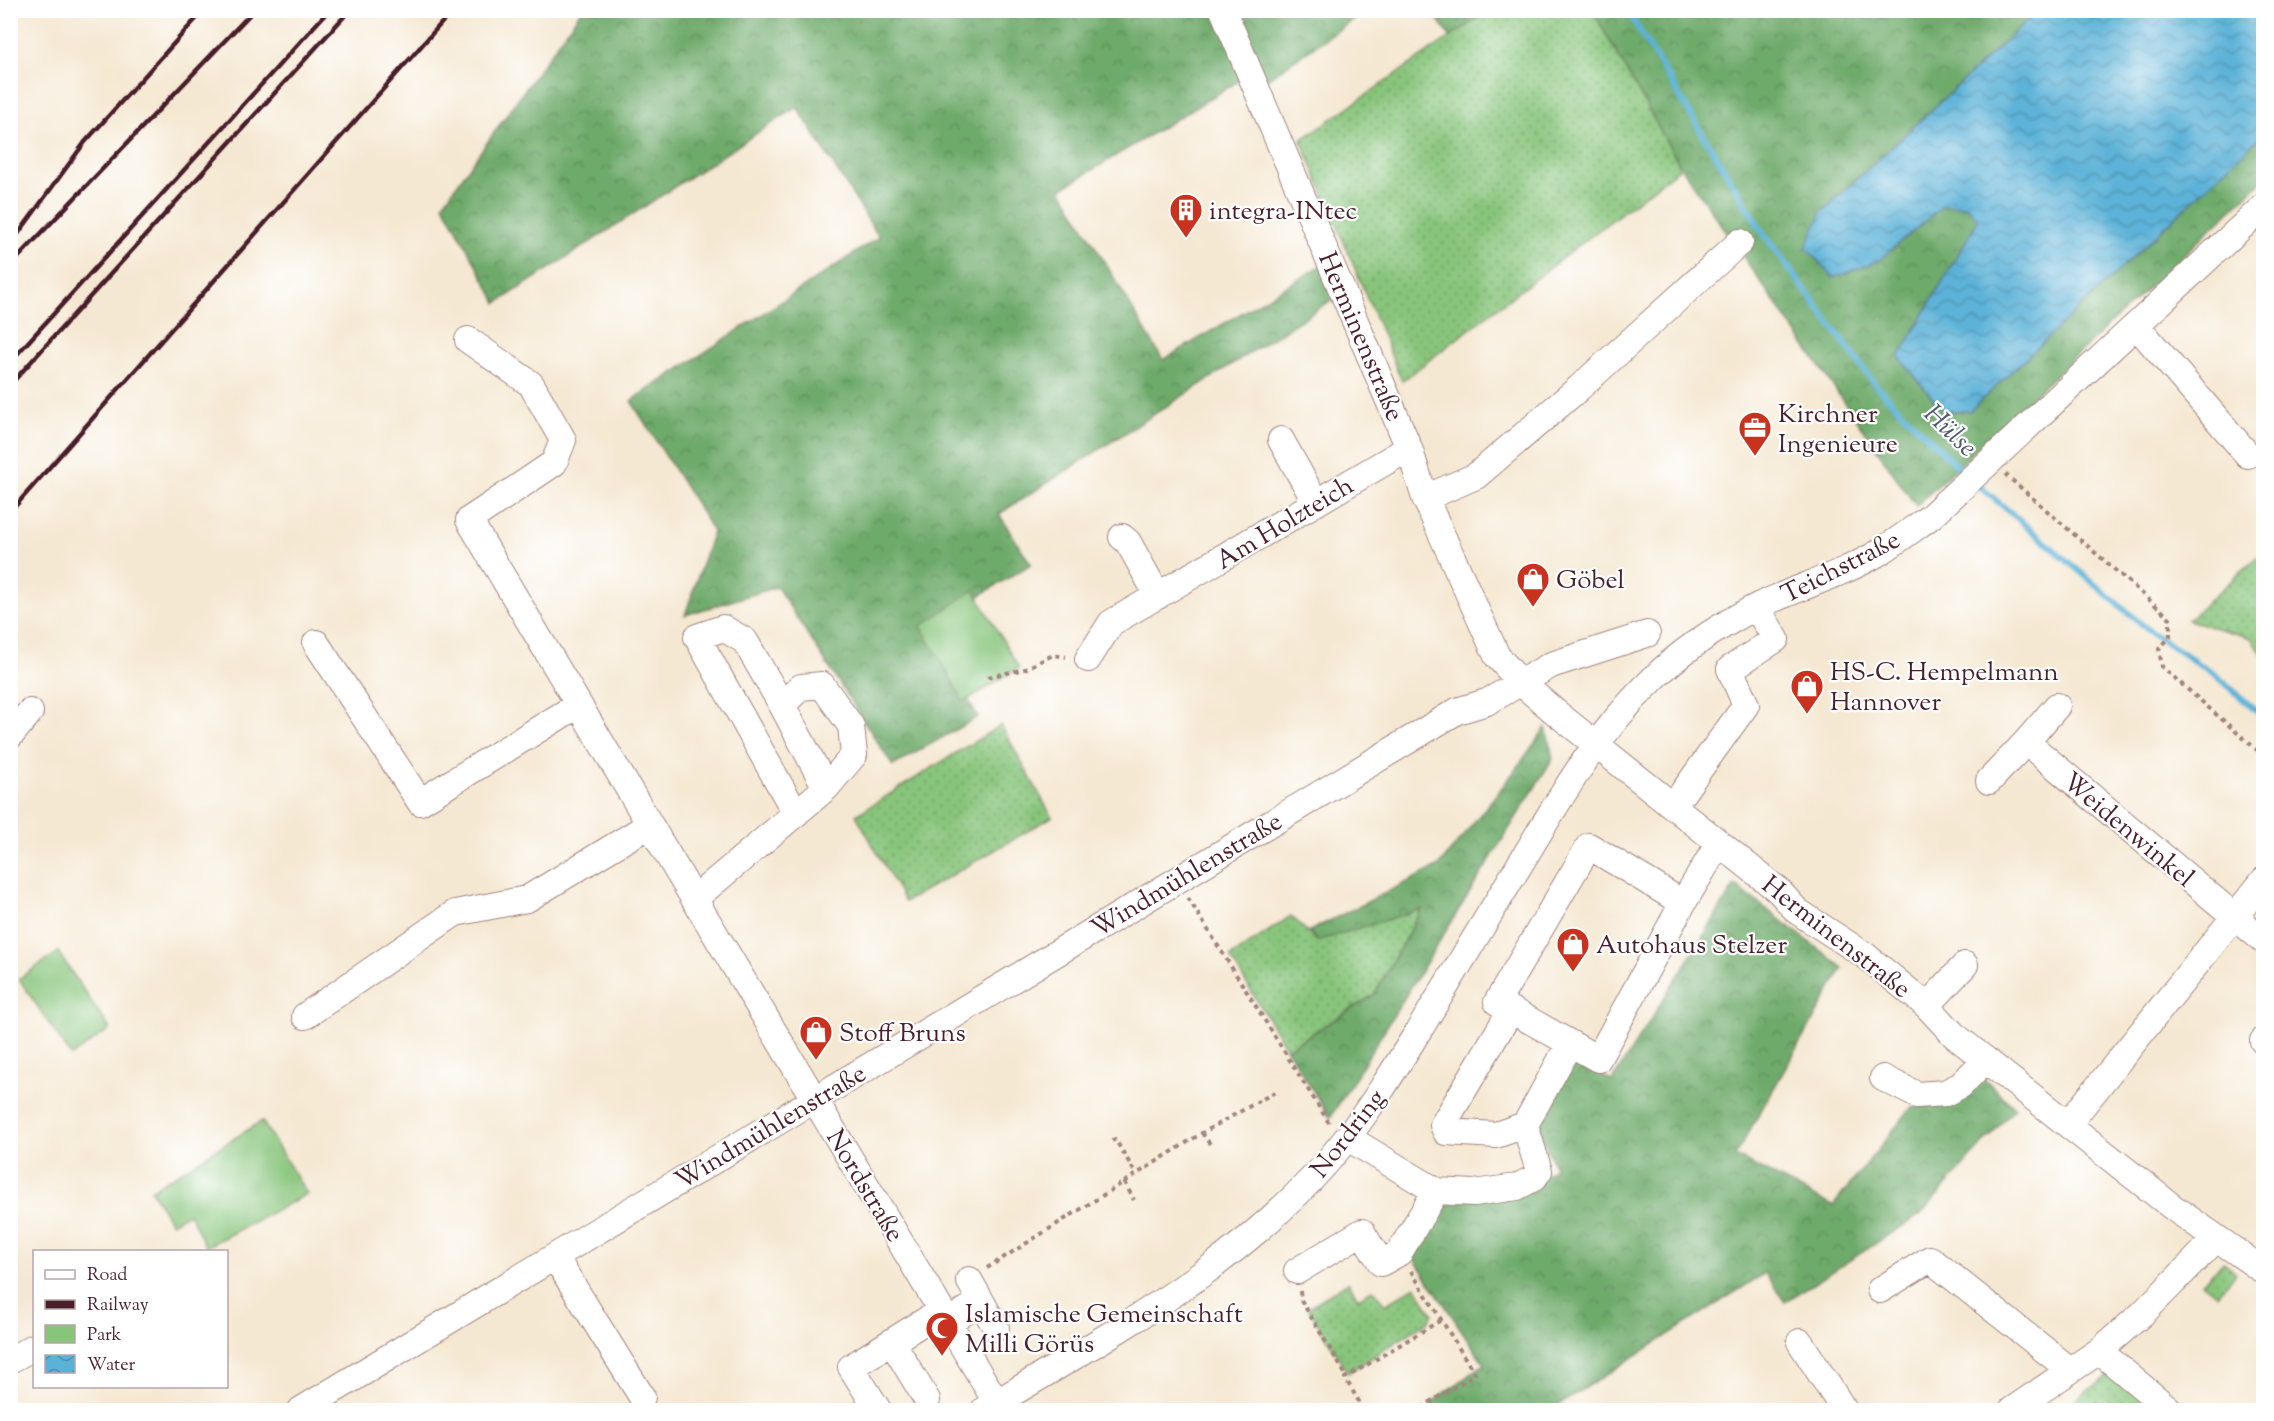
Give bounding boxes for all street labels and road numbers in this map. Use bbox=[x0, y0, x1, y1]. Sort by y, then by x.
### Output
street label: Herminenstraße bbox=[1307, 247, 1412, 427]
street label: Am Holzteich bbox=[1209, 468, 1361, 580]
street label: Teichstraße bbox=[1775, 522, 1907, 614]
street label: Weidenwinkel bbox=[2053, 765, 2201, 897]
street label: Windmühlenstraße bbox=[1085, 804, 1290, 948]
street label: Herminenstraße bbox=[1753, 868, 1918, 1008]
street label: Windmühlenstraße bbox=[669, 1056, 874, 1200]
street label: Nordring bbox=[1302, 1082, 1395, 1187]
street label: Nordstraße bbox=[816, 1123, 912, 1250]

